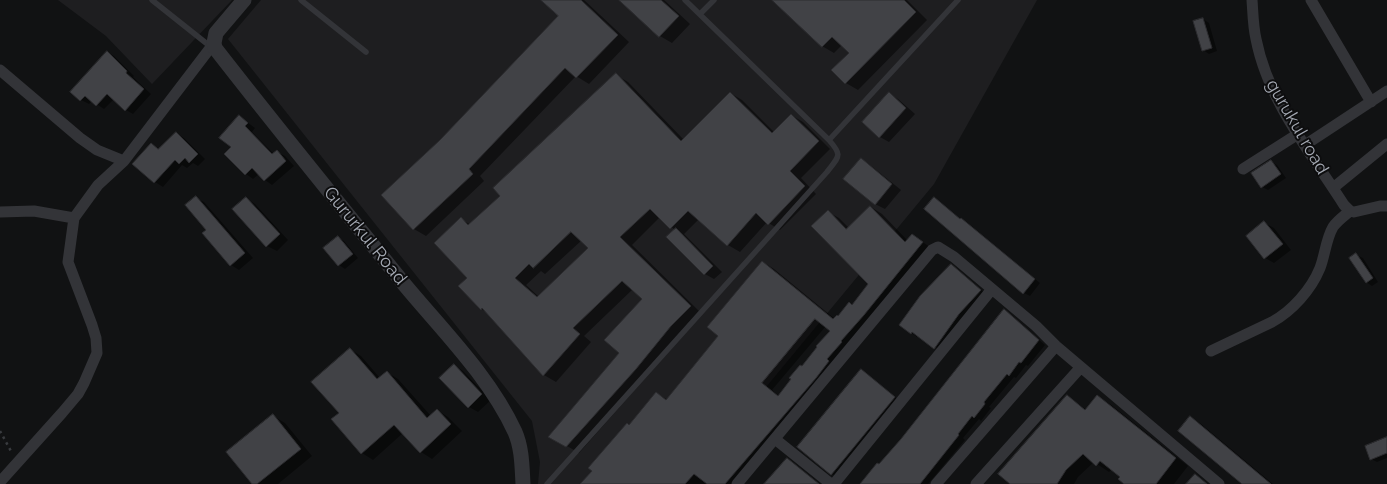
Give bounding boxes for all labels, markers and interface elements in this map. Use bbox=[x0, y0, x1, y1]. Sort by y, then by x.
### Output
street label: gurukul road bbox=[1261, 76, 1333, 178]
street label: Gururkul Road bbox=[319, 183, 411, 289]

